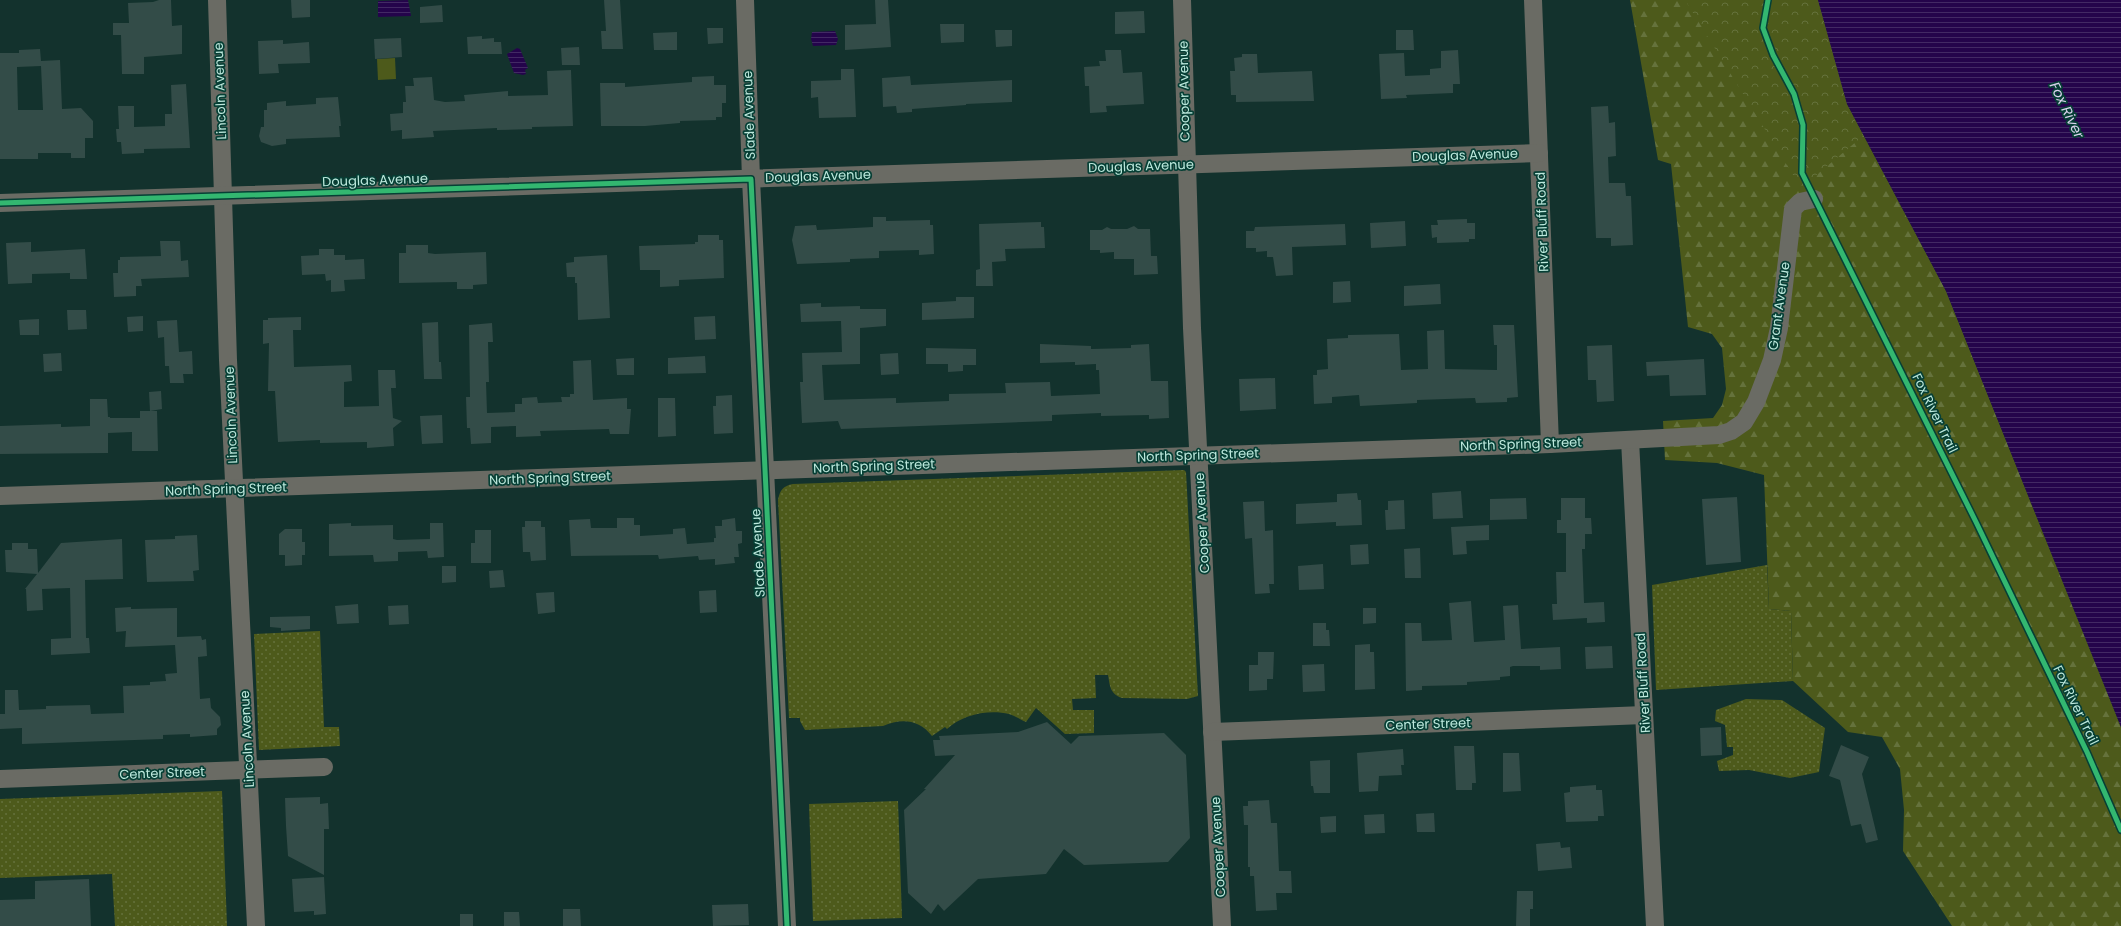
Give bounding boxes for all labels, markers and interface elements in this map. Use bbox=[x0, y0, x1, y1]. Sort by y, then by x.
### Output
street label: Cooper Avenue bbox=[1174, 41, 1194, 141]
street label: Lincoln Avenue bbox=[209, 42, 231, 140]
street label: Slade Avenue bbox=[738, 70, 760, 160]
water label: Fox River bbox=[2045, 78, 2090, 142]
street label: Douglas Avenue bbox=[1412, 144, 1518, 166]
street label: Douglas Avenue bbox=[1088, 155, 1194, 177]
street label: Douglas Avenue bbox=[765, 165, 871, 187]
street label: Douglas Avenue bbox=[322, 169, 428, 191]
street label: River Bluff Road bbox=[1531, 172, 1553, 272]
street label: Grant Avenue bbox=[1763, 261, 1795, 351]
street label: Lincoln Avenue bbox=[220, 366, 242, 464]
street label: Fox River Trail bbox=[1908, 370, 1962, 456]
street label: North Spring Street bbox=[1460, 432, 1583, 456]
street label: North Spring Street bbox=[1137, 443, 1260, 467]
street label: North Spring Street bbox=[813, 454, 936, 478]
street label: North Spring Street bbox=[489, 466, 612, 490]
street label: Cooper Avenue bbox=[1190, 472, 1214, 574]
street label: North Spring Street bbox=[165, 477, 288, 501]
street label: Slade Avenue bbox=[746, 508, 770, 598]
street label: River Bluff Road bbox=[1631, 633, 1655, 733]
street label: Fox River Trail bbox=[2049, 662, 2103, 748]
street label: Lincoln Avenue bbox=[235, 690, 259, 788]
street label: Center Street bbox=[1385, 713, 1471, 735]
street label: Center Street bbox=[119, 762, 205, 784]
street label: Cooper Avenue bbox=[1206, 796, 1230, 898]

